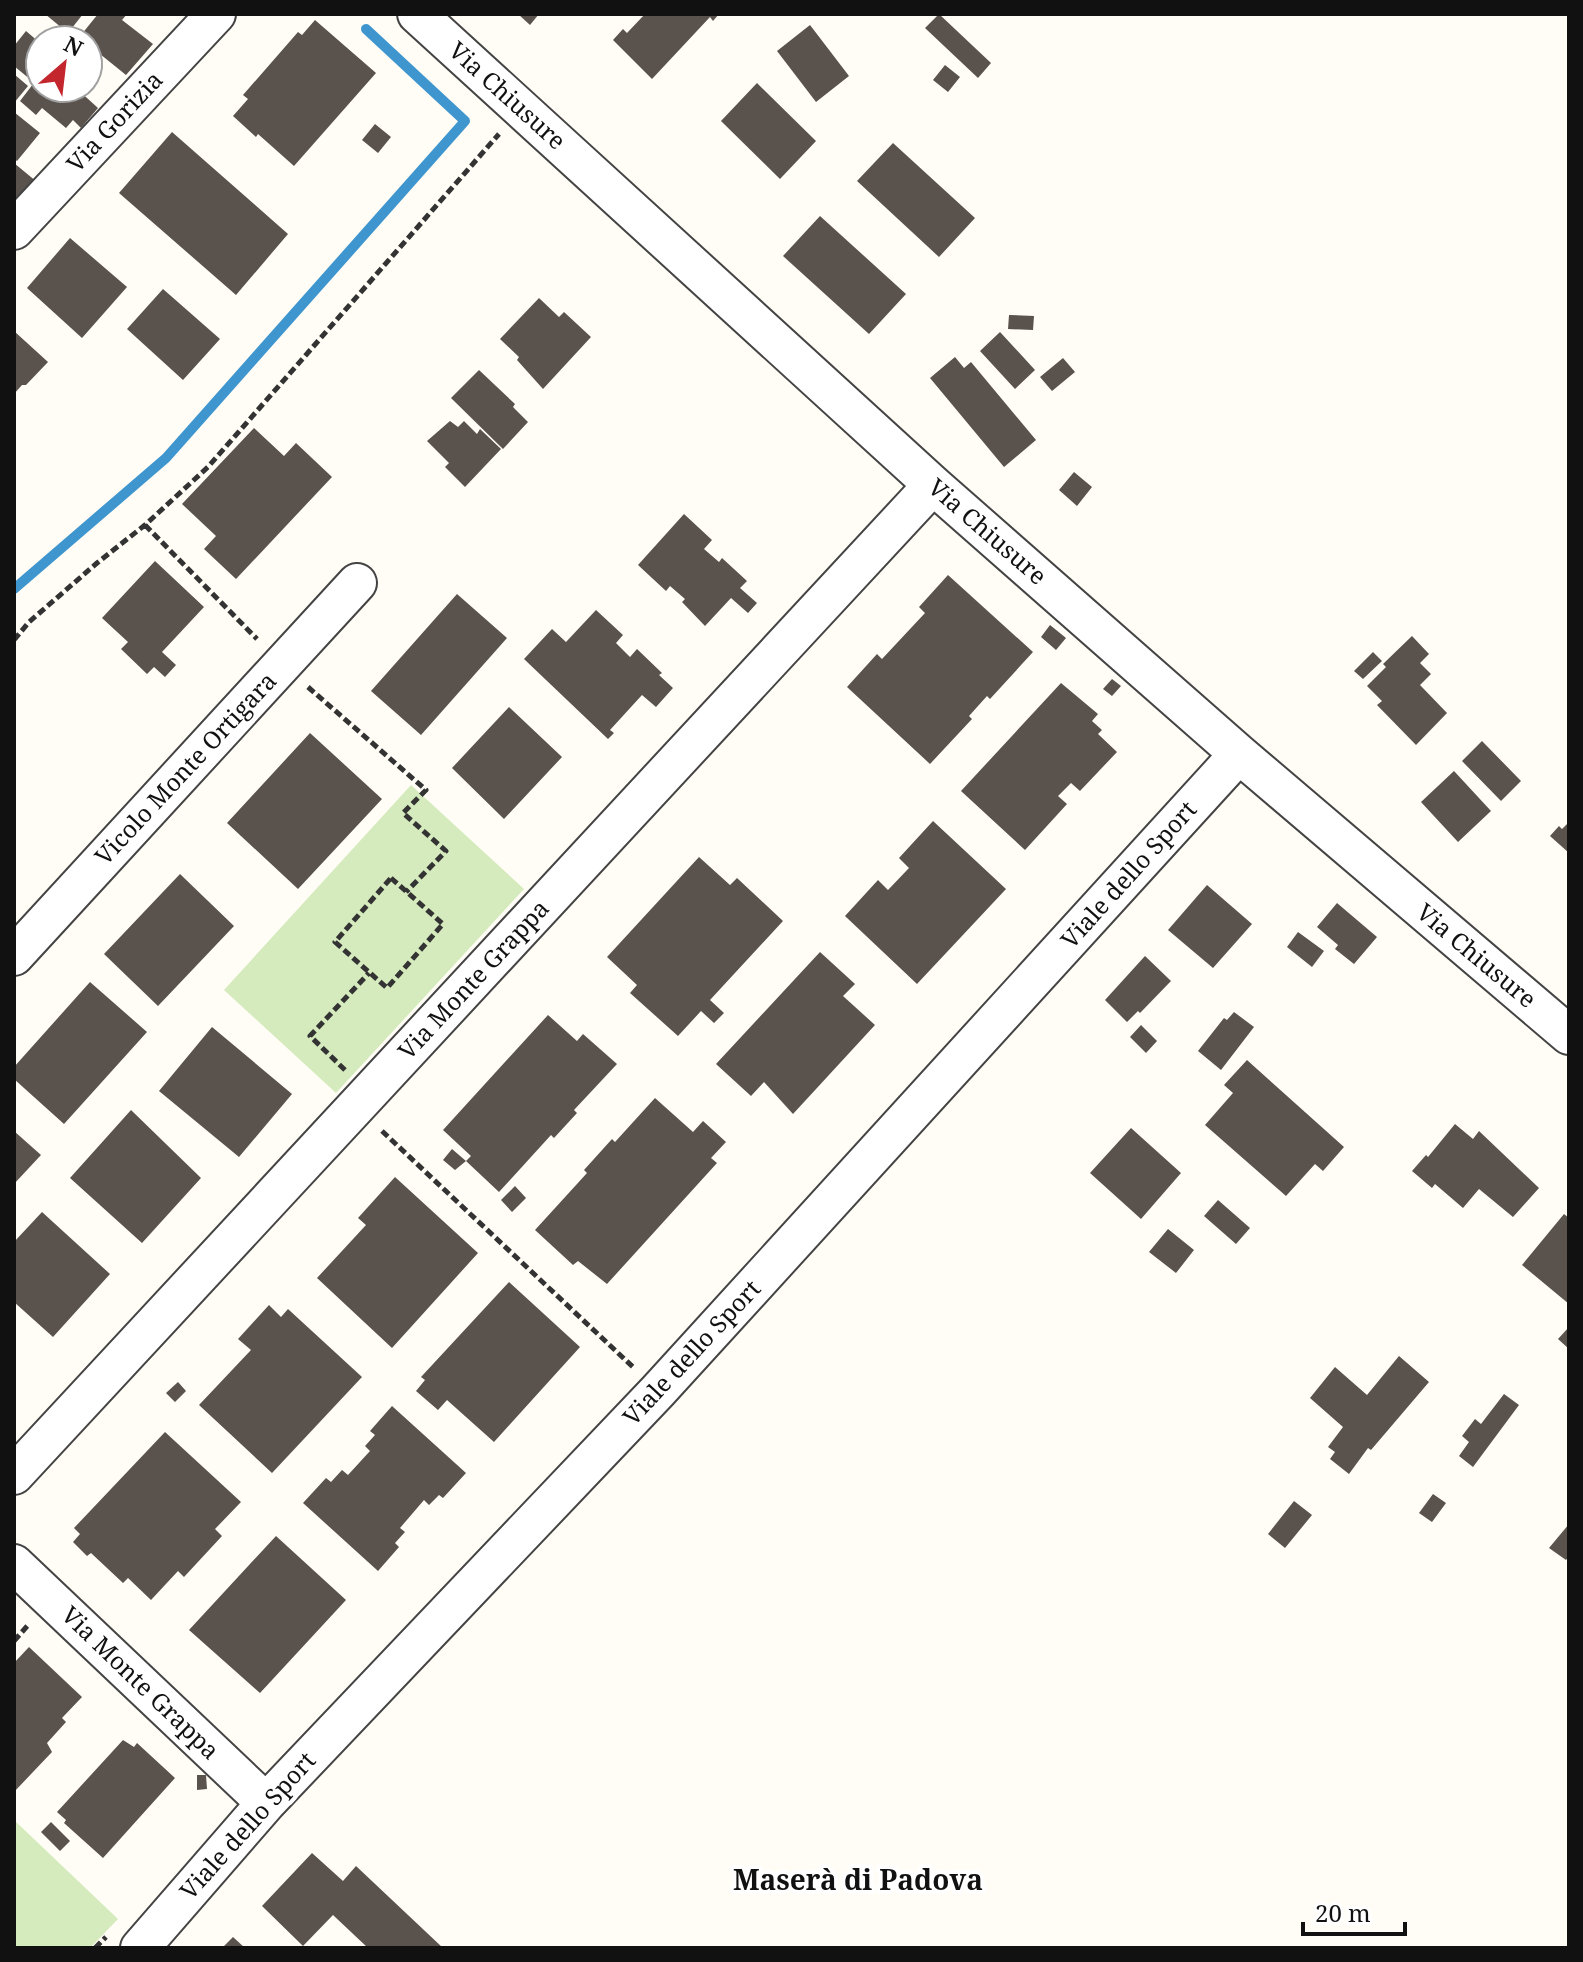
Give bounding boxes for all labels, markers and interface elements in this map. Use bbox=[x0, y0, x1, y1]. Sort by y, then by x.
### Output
north arrow bbox=[24, 24, 104, 104]
text: N bbox=[59, 28, 89, 63]
street label: Via Chiusure bbox=[442, 34, 574, 156]
street label: Via Gorizia bbox=[59, 63, 169, 179]
street label: Via Chiusure bbox=[922, 470, 1054, 591]
street label: Vicolo Monte Ortigara bbox=[87, 664, 283, 872]
street label: Viale dello Sport bbox=[1053, 793, 1203, 955]
street label: Via Monte Grappa bbox=[390, 892, 556, 1066]
street label: Via Chiusure bbox=[1410, 895, 1544, 1015]
street label: Viale dello Sport bbox=[615, 1272, 767, 1432]
street label: Via Monte Grappa bbox=[55, 1598, 227, 1766]
street label: Viale dello Sport bbox=[172, 1744, 322, 1906]
district label: Maserà di Padova bbox=[733, 1860, 983, 1898]
scale bar bbox=[1303, 1886, 1405, 1936]
text: 20 m bbox=[1315, 1896, 1371, 1929]

